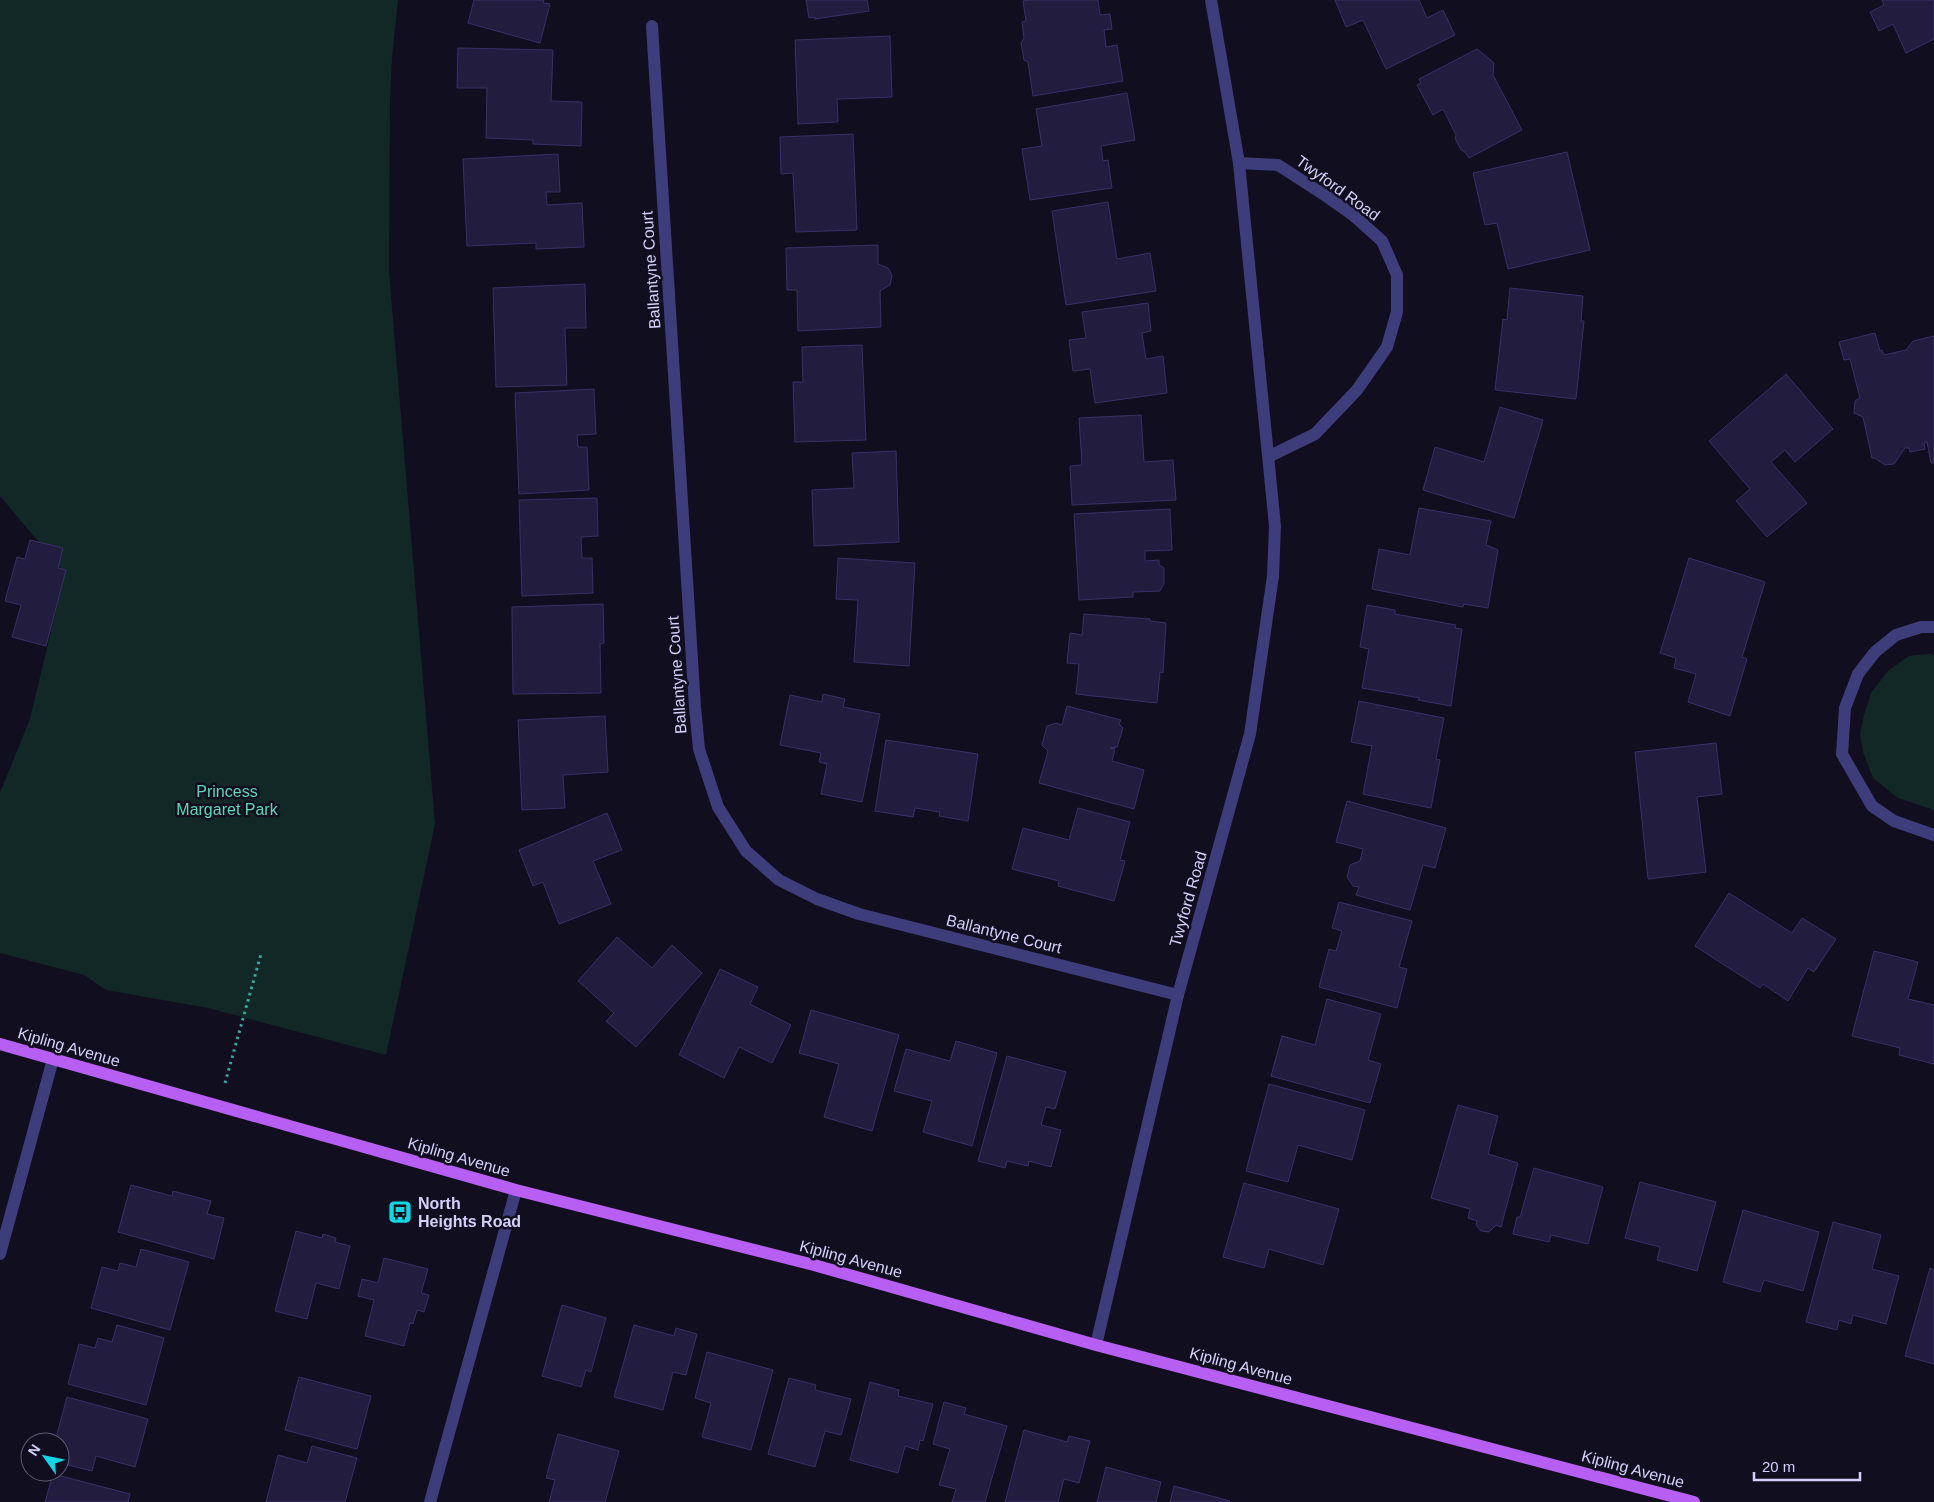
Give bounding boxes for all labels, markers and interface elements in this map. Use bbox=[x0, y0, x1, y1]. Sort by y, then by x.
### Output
street label: Twyford Road bbox=[1293, 152, 1383, 224]
street label: Ballantyne Court bbox=[638, 210, 664, 330]
street label: Ballantyne Court bbox=[664, 615, 690, 735]
park label: Princess Margaret Park bbox=[176, 783, 279, 818]
street label: Twyford Road bbox=[1166, 849, 1210, 949]
street label: Ballantyne Court bbox=[945, 911, 1064, 957]
street label: Kipling Avenue bbox=[16, 1024, 122, 1070]
street label: Kipling Avenue bbox=[406, 1134, 512, 1180]
place label: North Heights Road bbox=[418, 1195, 521, 1230]
bus stop icon: North Heights Road bbox=[387, 1199, 413, 1225]
street label: Kipling Avenue bbox=[798, 1237, 904, 1281]
street label: Kipling Avenue bbox=[1188, 1344, 1294, 1388]
north arrow bbox=[20, 1432, 70, 1482]
text: N bbox=[25, 1441, 44, 1459]
street label: Kipling Avenue bbox=[1580, 1447, 1686, 1491]
scale bar bbox=[1754, 1450, 1860, 1482]
text: 20 m bbox=[1762, 1458, 1795, 1475]

